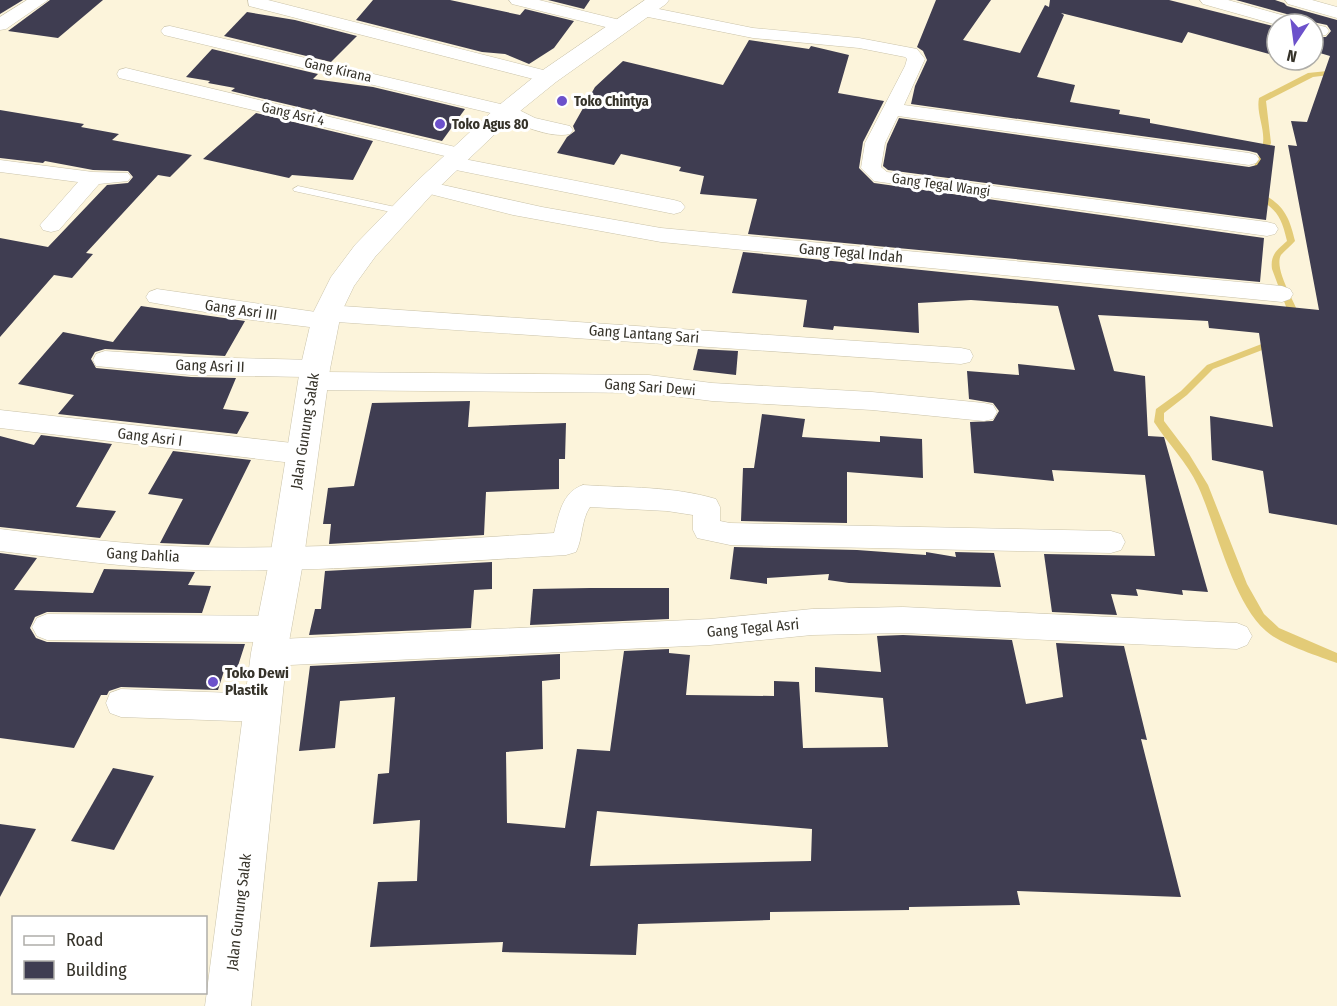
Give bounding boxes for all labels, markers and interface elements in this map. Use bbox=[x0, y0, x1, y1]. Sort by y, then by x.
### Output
north arrow bbox=[1265, 12, 1325, 72]
text: N bbox=[1285, 46, 1299, 66]
street label: Gang Kirana bbox=[303, 54, 373, 86]
place label: Toko Chintya bbox=[574, 93, 649, 110]
marker: Toko Chintya bbox=[555, 94, 569, 108]
street label: Gang Asri 4 bbox=[260, 99, 326, 130]
place label: Toko Agus 80 bbox=[452, 116, 529, 133]
marker: Toko Agus 80 bbox=[433, 117, 447, 131]
street label: Gang Tegal Wangi bbox=[891, 170, 991, 200]
street label: Gang Tegal Indah bbox=[798, 239, 904, 267]
street label: Gang Asri III bbox=[204, 296, 278, 324]
street label: Gang Lantang Sari bbox=[588, 321, 700, 347]
street label: Gang Asri II bbox=[175, 356, 245, 376]
street label: Jalan Gunung Salak bbox=[287, 372, 323, 490]
street label: Gang Sari Dewi bbox=[604, 375, 696, 399]
street label: Gang Asri I bbox=[117, 424, 183, 450]
street label: Gang Dahlia bbox=[106, 544, 180, 566]
street label: Gang Tegal Asri bbox=[706, 615, 800, 641]
place label: Toko Dewi Plastik bbox=[225, 664, 289, 699]
marker: Toko Dewi Plastik bbox=[206, 675, 220, 689]
street label: Jalan Gunung Salak bbox=[223, 853, 255, 971]
legend bbox=[12, 916, 207, 994]
text: Road bbox=[66, 929, 103, 951]
text: Building bbox=[66, 959, 127, 981]

